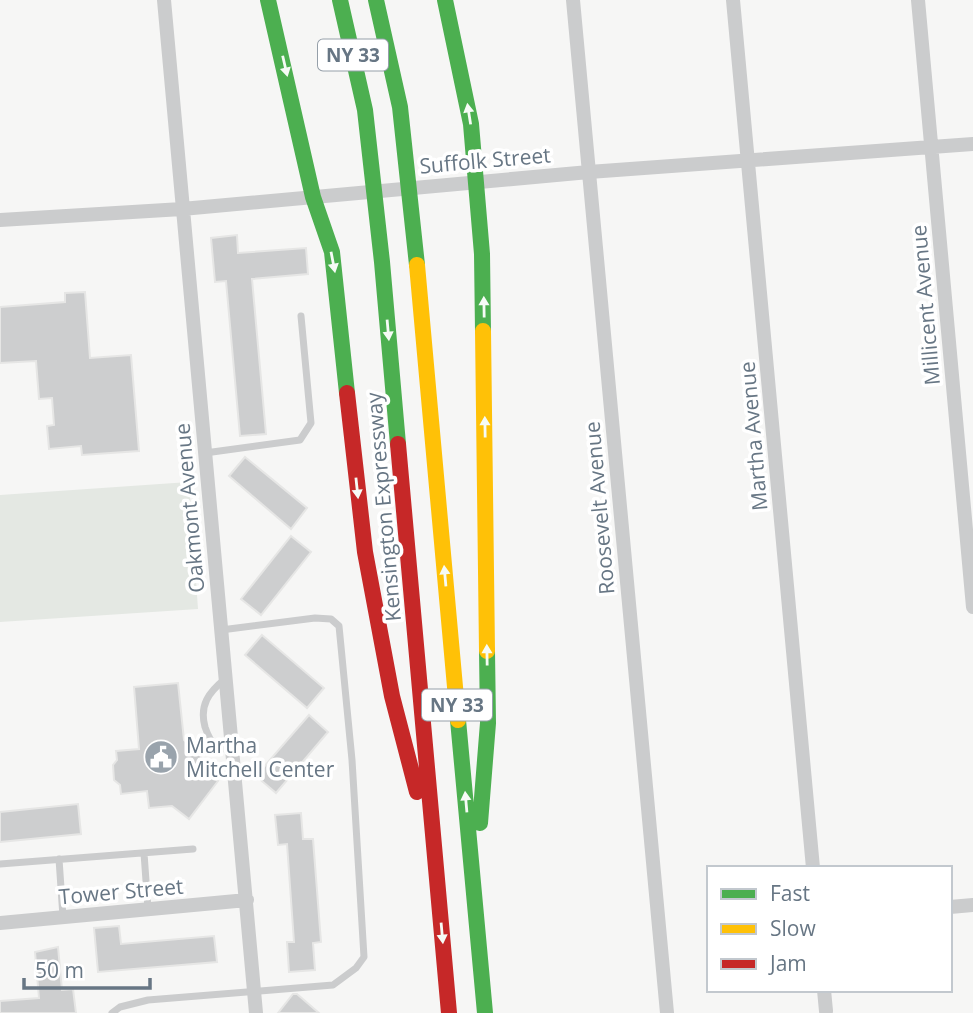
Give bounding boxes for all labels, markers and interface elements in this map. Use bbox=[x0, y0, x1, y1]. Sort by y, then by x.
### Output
road number: NY 33 bbox=[318, 40, 388, 70]
one-way arrow bbox=[280, 55, 291, 77]
one-way arrow bbox=[463, 103, 474, 125]
street label: Suffolk Street bbox=[418, 140, 552, 180]
street label: Millicent Avenue bbox=[904, 224, 946, 386]
one-way arrow bbox=[328, 251, 339, 273]
one-way arrow bbox=[478, 296, 490, 318]
one-way arrow bbox=[383, 320, 394, 342]
street label: Martha Avenue bbox=[733, 360, 773, 512]
street label: Kensington Expressway bbox=[359, 391, 407, 623]
one-way arrow bbox=[479, 416, 491, 438]
street label: Roosevelt Avenue bbox=[577, 420, 621, 596]
street label: Oakmont Avenue bbox=[168, 422, 210, 594]
one-way arrow bbox=[352, 478, 363, 500]
one-way arrow bbox=[440, 565, 451, 587]
one-way arrow bbox=[482, 643, 493, 665]
road number: NY 33 bbox=[422, 690, 492, 720]
place label: Martha Mitchell Center bbox=[186, 731, 335, 783]
public building icon: Martha Mitchell Center bbox=[142, 738, 180, 776]
one-way arrow bbox=[460, 791, 471, 813]
legend bbox=[707, 866, 952, 992]
street label: Tower Street bbox=[58, 872, 184, 910]
text: Fast bbox=[770, 879, 810, 907]
text: Slow bbox=[770, 914, 816, 942]
one-way arrow bbox=[437, 922, 448, 944]
scale bar bbox=[24, 946, 150, 990]
text: Jam bbox=[768, 949, 807, 977]
text: 50 m bbox=[35, 956, 84, 984]

